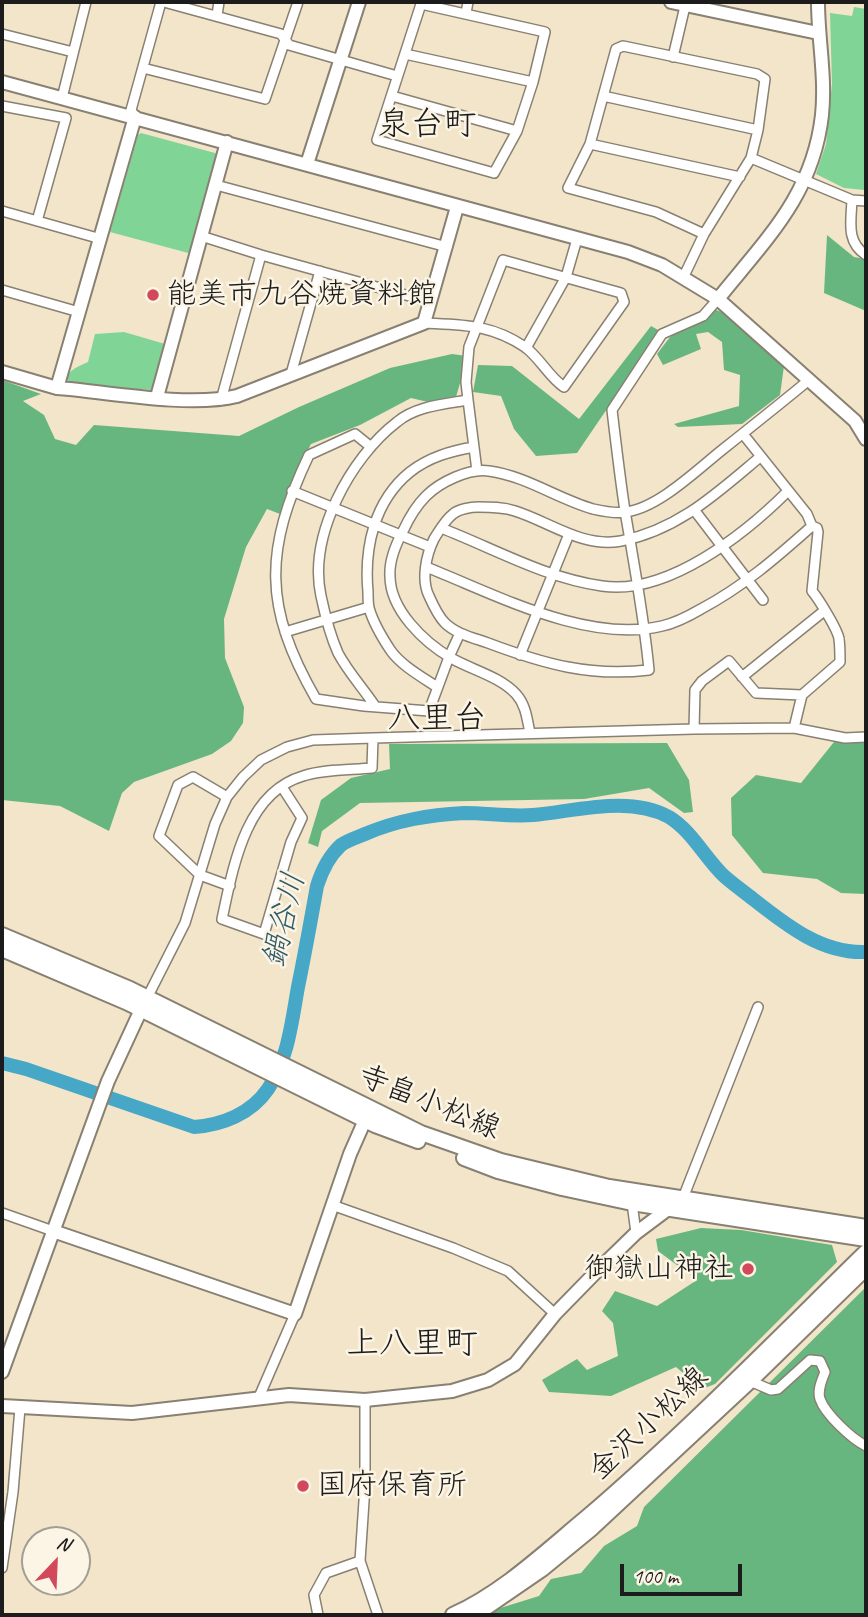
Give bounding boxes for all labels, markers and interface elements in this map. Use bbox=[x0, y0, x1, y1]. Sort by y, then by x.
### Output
district label: 泉台町 bbox=[378, 105, 476, 145]
place label: 能美市九谷焼資料館 bbox=[167, 277, 437, 313]
marker: 能美市九谷焼資料館 bbox=[145, 287, 161, 303]
district label: 八里台 bbox=[388, 699, 486, 739]
water label: 鍋谷川 bbox=[255, 869, 315, 971]
street label: 寺畠小松線 bbox=[353, 1058, 505, 1148]
place label: 御獄山神社 bbox=[584, 1251, 734, 1287]
marker: 御獄山神社 bbox=[740, 1261, 756, 1277]
district label: 上八里町 bbox=[346, 1324, 478, 1364]
street label: 金沢小松線 bbox=[582, 1360, 716, 1488]
place label: 国府保育所 bbox=[317, 1468, 467, 1504]
marker: 国府保育所 bbox=[295, 1478, 311, 1494]
north arrow bbox=[21, 1526, 91, 1596]
text: N bbox=[53, 1530, 74, 1557]
scale bar bbox=[623, 1550, 746, 1594]
text: 100 m bbox=[633, 1563, 678, 1589]

